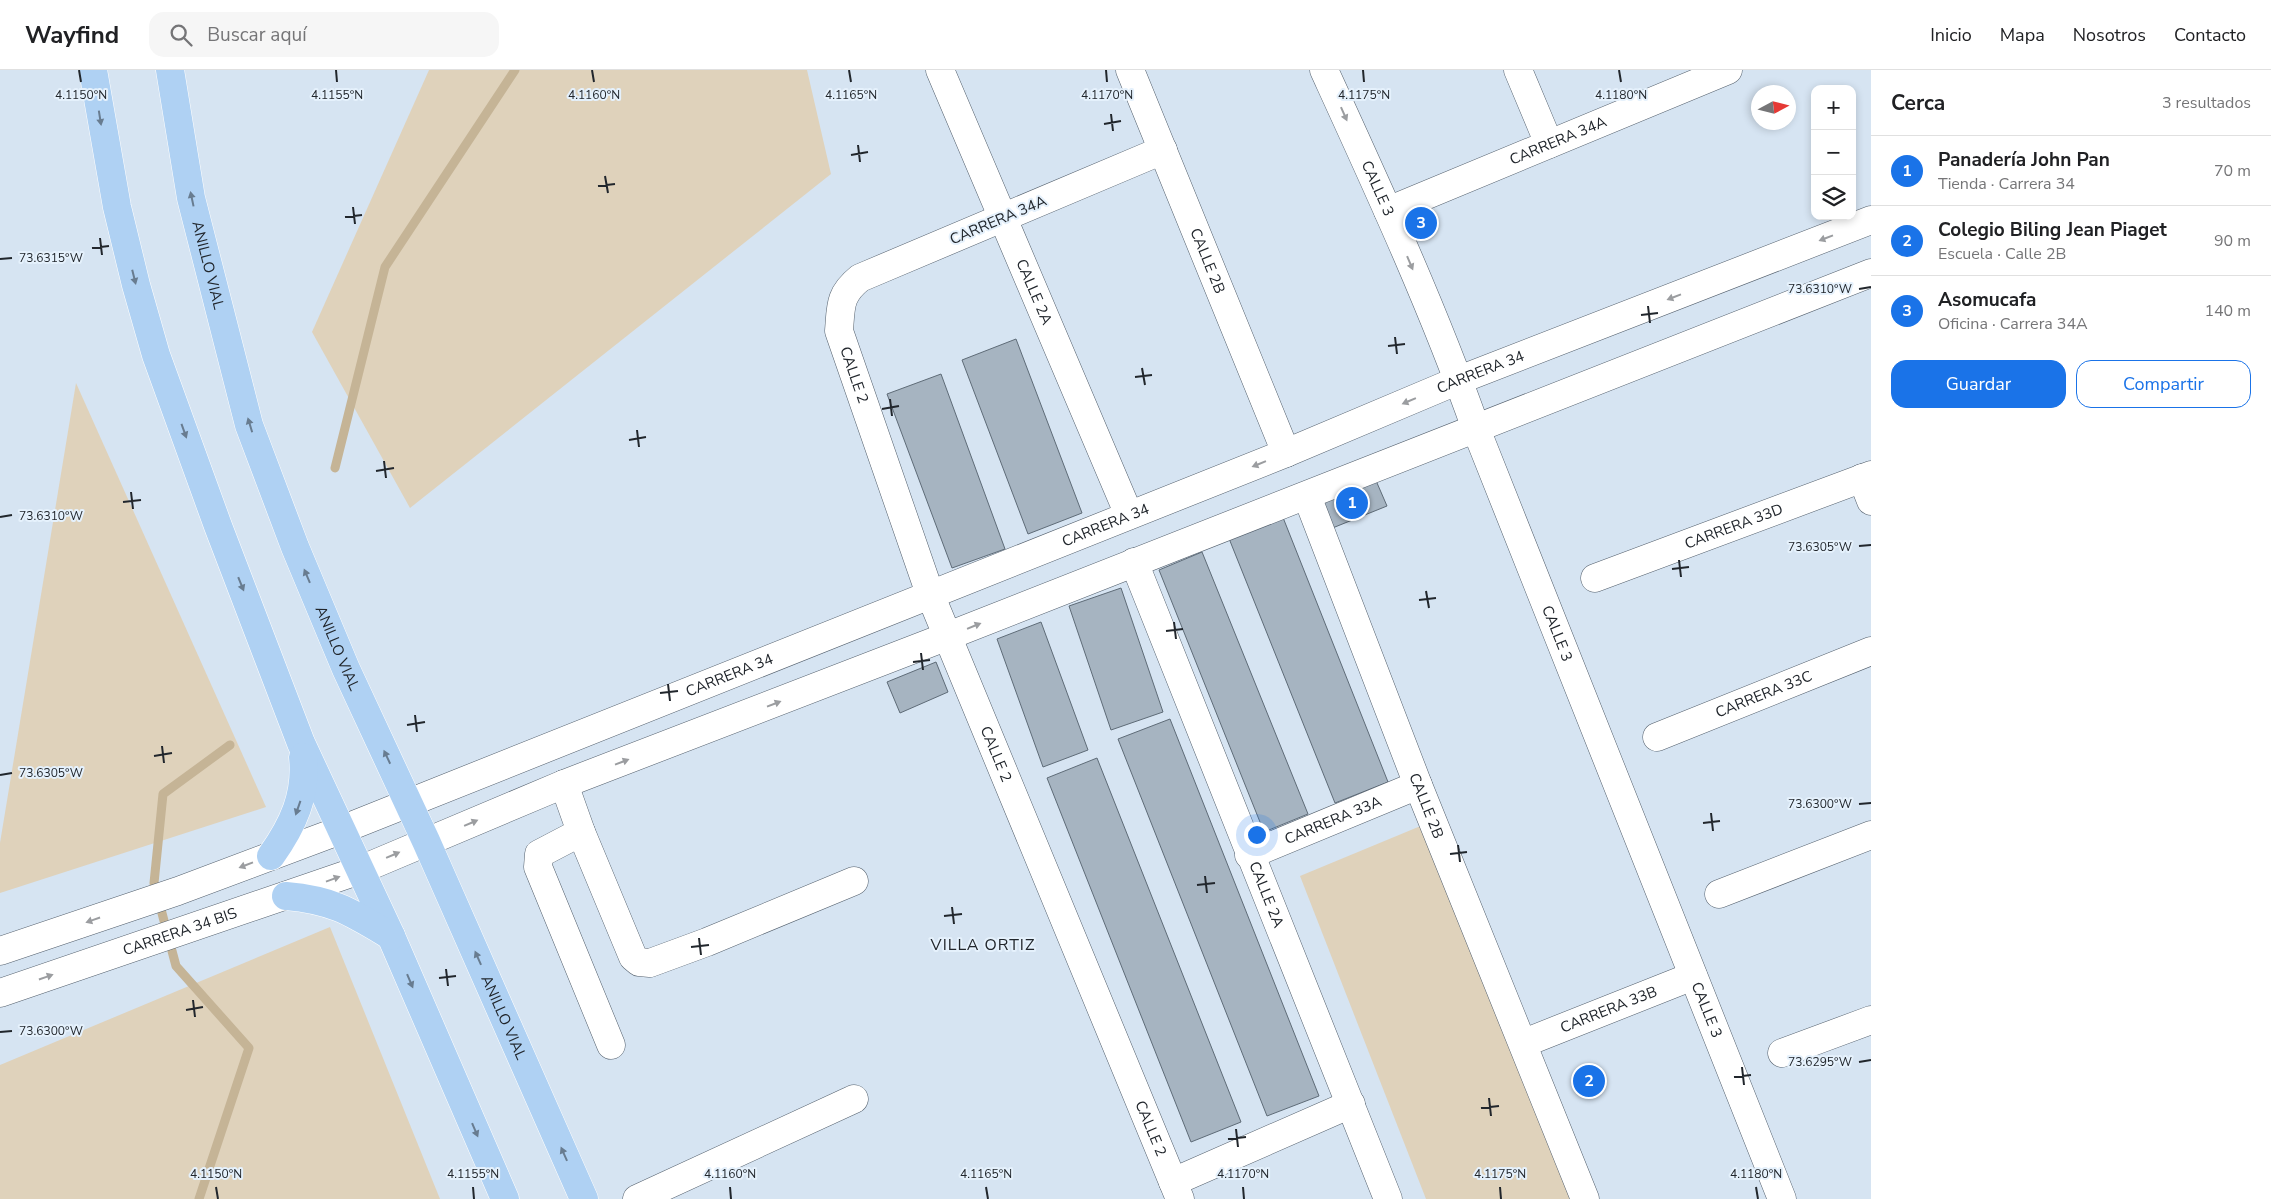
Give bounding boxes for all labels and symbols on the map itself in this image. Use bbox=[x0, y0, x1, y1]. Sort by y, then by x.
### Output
north arrow bbox=[1751, 85, 1796, 130]
text: 4.1150°N bbox=[55, 87, 107, 103]
text: 4.1155°N bbox=[311, 87, 363, 103]
text: 4.1160°N bbox=[568, 87, 620, 103]
text: 4.1165°N bbox=[825, 87, 877, 103]
text: 4.1170°N bbox=[1081, 87, 1133, 103]
text: 4.1175°N bbox=[1338, 87, 1390, 103]
text: 4.1180°N bbox=[1595, 87, 1647, 103]
one-way arrow bbox=[1341, 107, 1349, 121]
one-way arrow bbox=[96, 111, 104, 127]
street label: CARRERA 34A bbox=[1506, 111, 1610, 170]
street label: CALLE 3 bbox=[1357, 157, 1399, 219]
street label: CARRERA 34A bbox=[947, 191, 1049, 249]
one-way arrow bbox=[188, 192, 196, 207]
pin: 3 bbox=[1405, 204, 1437, 242]
street label: ANILLO VIAL bbox=[187, 219, 229, 311]
street label: CALLE 2B bbox=[1185, 225, 1230, 296]
one-way arrow bbox=[1818, 234, 1833, 242]
text: 73.6315°W bbox=[19, 250, 83, 266]
street label: CALLE 2A bbox=[1011, 256, 1057, 328]
one-way arrow bbox=[1406, 256, 1414, 271]
one-way arrow bbox=[130, 270, 138, 285]
text: 73.6310°W bbox=[1788, 281, 1852, 297]
one-way arrow bbox=[1667, 293, 1681, 301]
street label: CALLE 2 bbox=[835, 344, 873, 406]
street label: CARRERA 34 bbox=[1434, 346, 1527, 398]
one-way arrow bbox=[1402, 398, 1416, 406]
one-way arrow bbox=[245, 417, 253, 432]
one-way arrow bbox=[181, 424, 188, 439]
one-way arrow bbox=[1252, 460, 1266, 468]
pin: 1 bbox=[1336, 484, 1368, 522]
street label: CARRERA 34 bbox=[1059, 499, 1152, 551]
street label: CARRERA 33D bbox=[1682, 499, 1786, 554]
text: 73.6310°W bbox=[19, 508, 83, 524]
text: 73.6305°W bbox=[1788, 539, 1852, 555]
one-way arrow bbox=[303, 569, 311, 584]
one-way arrow bbox=[237, 577, 245, 592]
street label: CALLE 3 bbox=[1537, 602, 1577, 664]
street label: ANILLO VIAL bbox=[311, 603, 365, 694]
one-way arrow bbox=[967, 622, 982, 630]
street label: CARRERA 34 bbox=[683, 649, 776, 701]
street label: CARRERA 33C bbox=[1712, 666, 1815, 722]
one-way arrow bbox=[767, 699, 781, 707]
street label: CALLE 2 bbox=[976, 723, 1017, 785]
one-way arrow bbox=[383, 750, 391, 764]
one-way arrow bbox=[615, 758, 630, 766]
text: 73.6305°W bbox=[19, 765, 83, 781]
street label: CALLE 2B bbox=[1404, 770, 1449, 841]
street label: CARRERA 33A bbox=[1282, 791, 1385, 849]
text: 73.6300°W bbox=[1788, 796, 1852, 812]
one-way arrow bbox=[293, 801, 301, 816]
one-way arrow bbox=[464, 818, 478, 826]
your location bbox=[1244, 822, 1270, 848]
one-way arrow bbox=[386, 851, 400, 859]
street label: CALLE 2A bbox=[1244, 858, 1289, 931]
one-way arrow bbox=[238, 861, 253, 869]
one-way arrow bbox=[326, 875, 341, 883]
street label: CARRERA 34 BIS bbox=[120, 903, 240, 960]
one-way arrow bbox=[85, 917, 100, 924]
district label: VILLA ORTIZ bbox=[930, 934, 1035, 956]
one-way arrow bbox=[473, 951, 481, 965]
street label: ANILLO VIAL bbox=[476, 972, 531, 1063]
one-way arrow bbox=[39, 973, 54, 981]
one-way arrow bbox=[407, 974, 415, 988]
street label: CALLE 3 bbox=[1687, 979, 1727, 1041]
street label: CARRERA 33B bbox=[1557, 981, 1660, 1038]
text: 73.6300°W bbox=[19, 1023, 83, 1039]
text: 73.6295°W bbox=[1788, 1054, 1852, 1070]
pin: 2 bbox=[1573, 1062, 1605, 1100]
street label: CALLE 2 bbox=[1130, 1097, 1171, 1159]
one-way arrow bbox=[471, 1123, 479, 1137]
one-way arrow bbox=[560, 1147, 568, 1161]
text: 4.1150°N bbox=[190, 1166, 242, 1182]
text: 4.1155°N bbox=[447, 1166, 499, 1182]
text: 4.1160°N bbox=[704, 1166, 756, 1182]
text: 4.1165°N bbox=[960, 1166, 1012, 1182]
text: 4.1170°N bbox=[1217, 1166, 1269, 1182]
text: 4.1175°N bbox=[1474, 1166, 1526, 1182]
text: 4.1180°N bbox=[1730, 1166, 1782, 1182]

